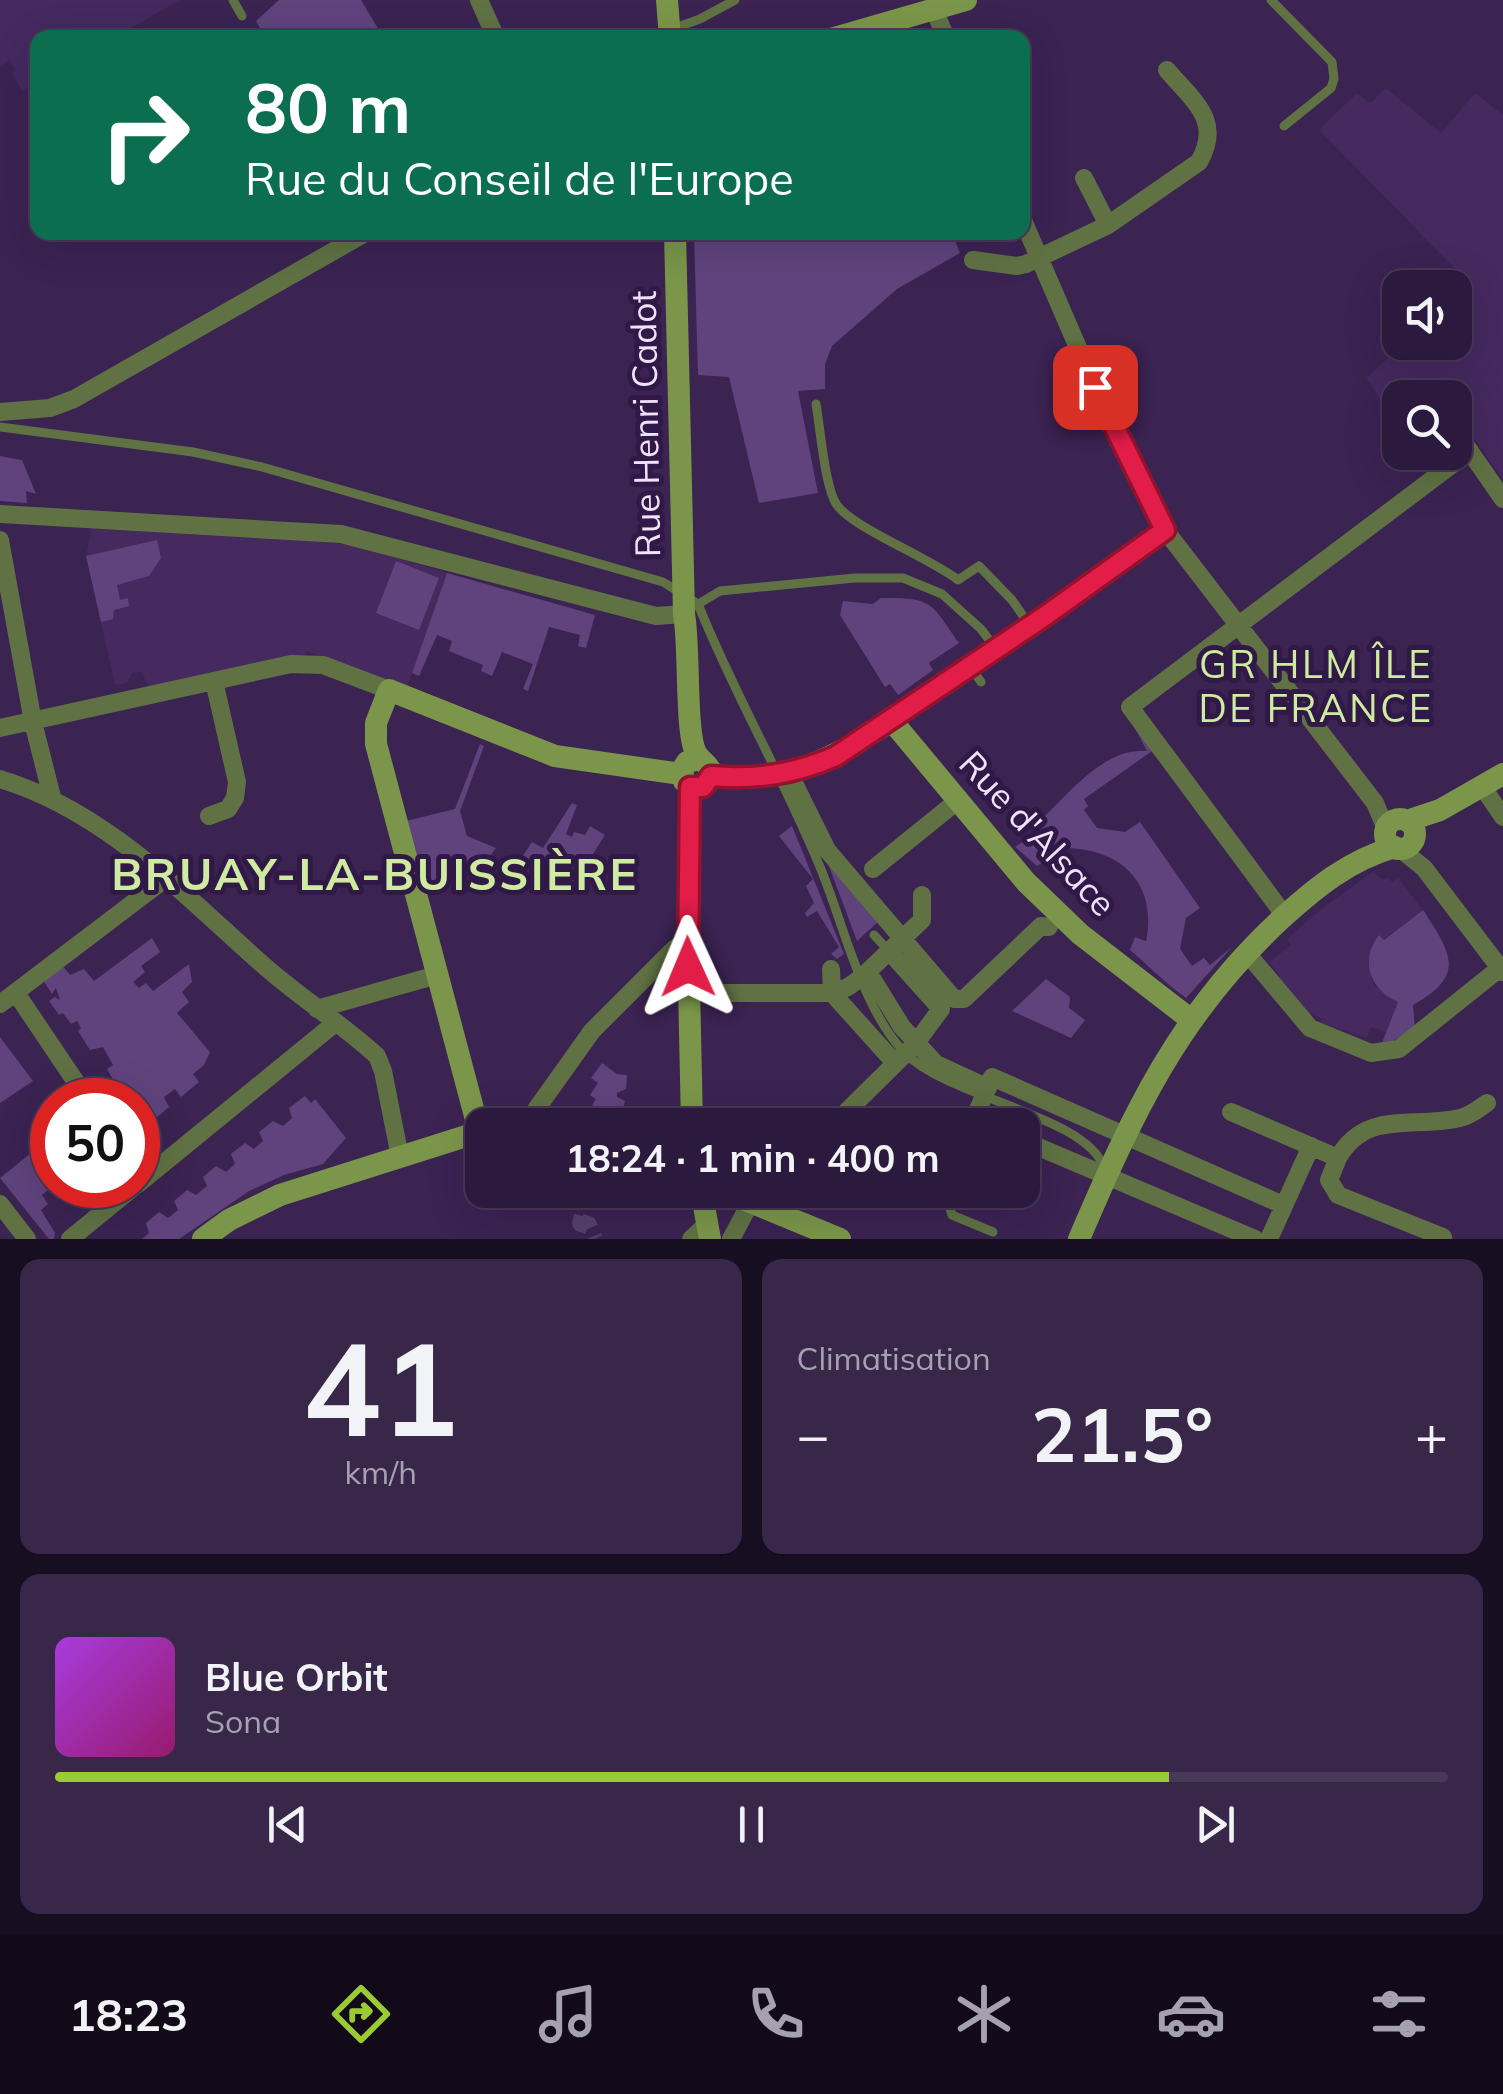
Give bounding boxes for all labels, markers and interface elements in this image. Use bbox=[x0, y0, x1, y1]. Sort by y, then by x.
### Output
text: 80 m bbox=[245, 63, 411, 151]
icon: right bbox=[80, 70, 210, 200]
text: Rue du Conseil de l'Europe bbox=[245, 150, 794, 206]
map controls bbox=[1382, 270, 1472, 470]
button: sound bbox=[1382, 270, 1472, 360]
street label: Rue Henri Cadot bbox=[621, 290, 669, 558]
pin bbox=[1053, 345, 1138, 430]
icon: arrive bbox=[1068, 360, 1123, 415]
button: search bbox=[1382, 380, 1472, 470]
district label: GR HLM ÎLE DE FRANCE bbox=[1198, 640, 1434, 732]
street label: Rue d'Alsace bbox=[950, 741, 1126, 925]
district label: BRUAY-LA-BUISSIÈRE bbox=[111, 845, 639, 901]
position arrow bbox=[636, 915, 740, 1019]
speed limit sign: 50 bbox=[30, 1078, 160, 1208]
text: 18:24 · 1 min · 400 m bbox=[565, 1134, 940, 1182]
text: 41 bbox=[303, 1305, 459, 1469]
text: Climatisation bbox=[797, 1338, 991, 1378]
text: 21.5° bbox=[1031, 1387, 1213, 1481]
text: − bbox=[797, 1400, 830, 1469]
text: + bbox=[1415, 1400, 1448, 1469]
text: km/h bbox=[345, 1452, 417, 1492]
text: Blue Orbit bbox=[205, 1653, 388, 1701]
text: Sona bbox=[205, 1701, 281, 1741]
icon: previous bbox=[260, 1797, 315, 1852]
icon: pause bbox=[724, 1797, 779, 1852]
icon: next bbox=[1188, 1797, 1243, 1852]
icon: directions bbox=[326, 1979, 396, 2049]
icon: music bbox=[533, 1979, 603, 2049]
icon: phone bbox=[741, 1979, 811, 2049]
icon: climate bbox=[949, 1979, 1019, 2049]
icon: car bbox=[1156, 1979, 1226, 2049]
icon: filters bbox=[1364, 1979, 1434, 2049]
text: 18:23 bbox=[69, 1986, 188, 2042]

